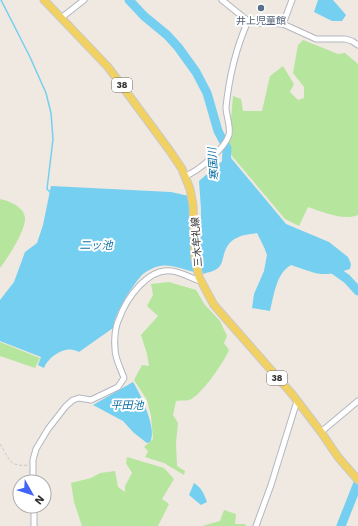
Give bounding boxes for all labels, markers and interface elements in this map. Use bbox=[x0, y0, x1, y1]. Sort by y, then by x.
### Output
marker: 井上児童館 bbox=[256, 3, 266, 13]
place label: 井上児童館 bbox=[236, 15, 286, 26]
road number: 38 bbox=[112, 78, 132, 92]
water label: 寒国川 bbox=[206, 146, 221, 181]
street label: 三木牟礼線 bbox=[189, 217, 204, 267]
water label: 二ッ池 bbox=[80, 239, 113, 252]
road number: 38 bbox=[267, 371, 287, 385]
water label: 平田池 bbox=[111, 399, 144, 412]
north arrow bbox=[12, 474, 52, 514]
text: N bbox=[32, 493, 47, 507]

